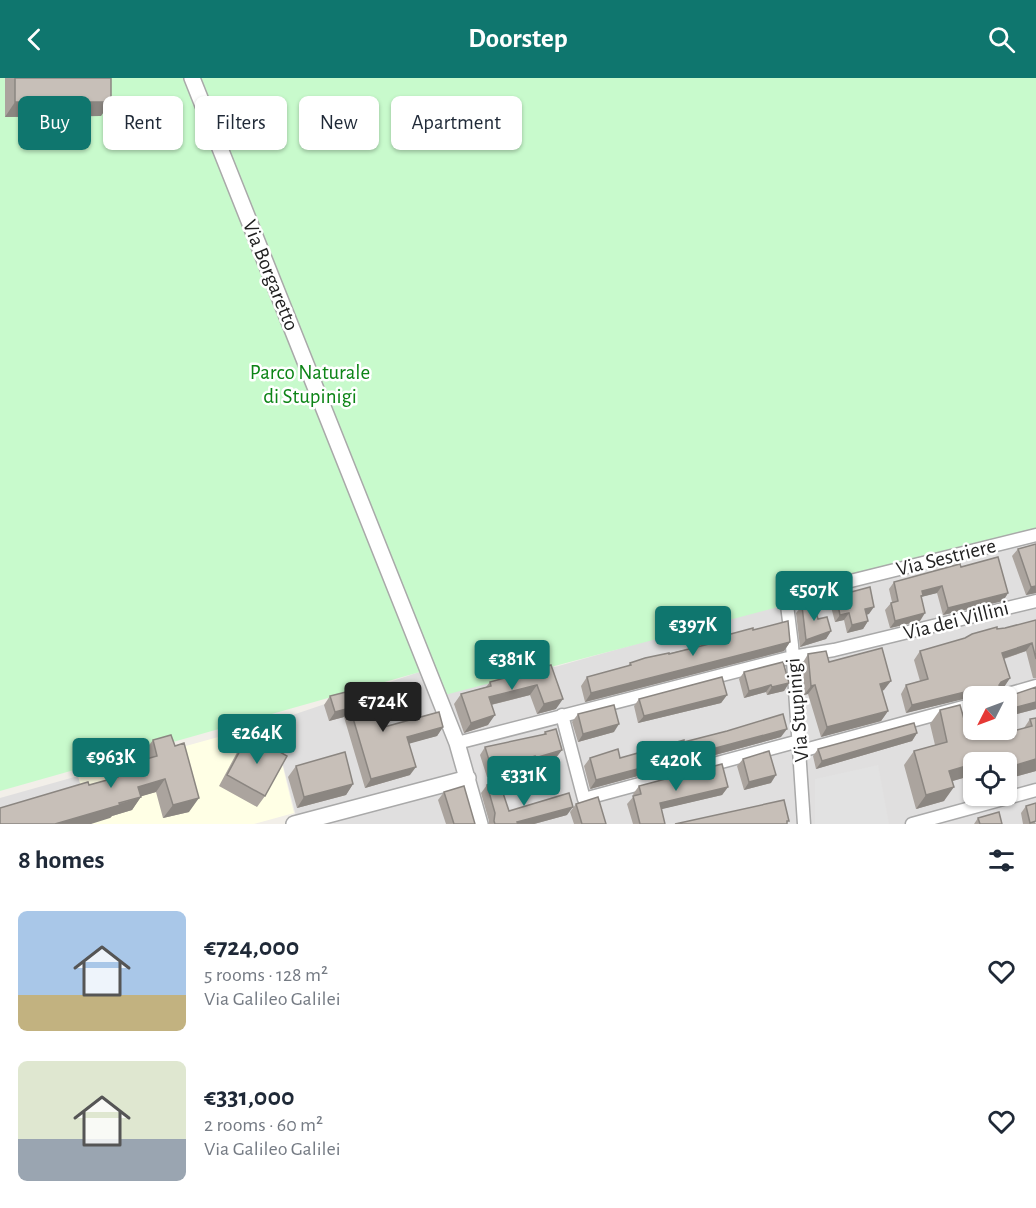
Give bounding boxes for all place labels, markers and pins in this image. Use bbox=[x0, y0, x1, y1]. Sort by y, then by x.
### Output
pin: €507K bbox=[772, 571, 856, 622]
pin: €397K bbox=[651, 606, 735, 657]
pin: €381K bbox=[470, 640, 554, 691]
pin: €724K bbox=[341, 682, 425, 733]
pin: €264K bbox=[215, 714, 299, 765]
pin: €963K bbox=[69, 738, 153, 789]
pin: €420K bbox=[634, 741, 718, 792]
pin: €331K bbox=[482, 756, 566, 807]

